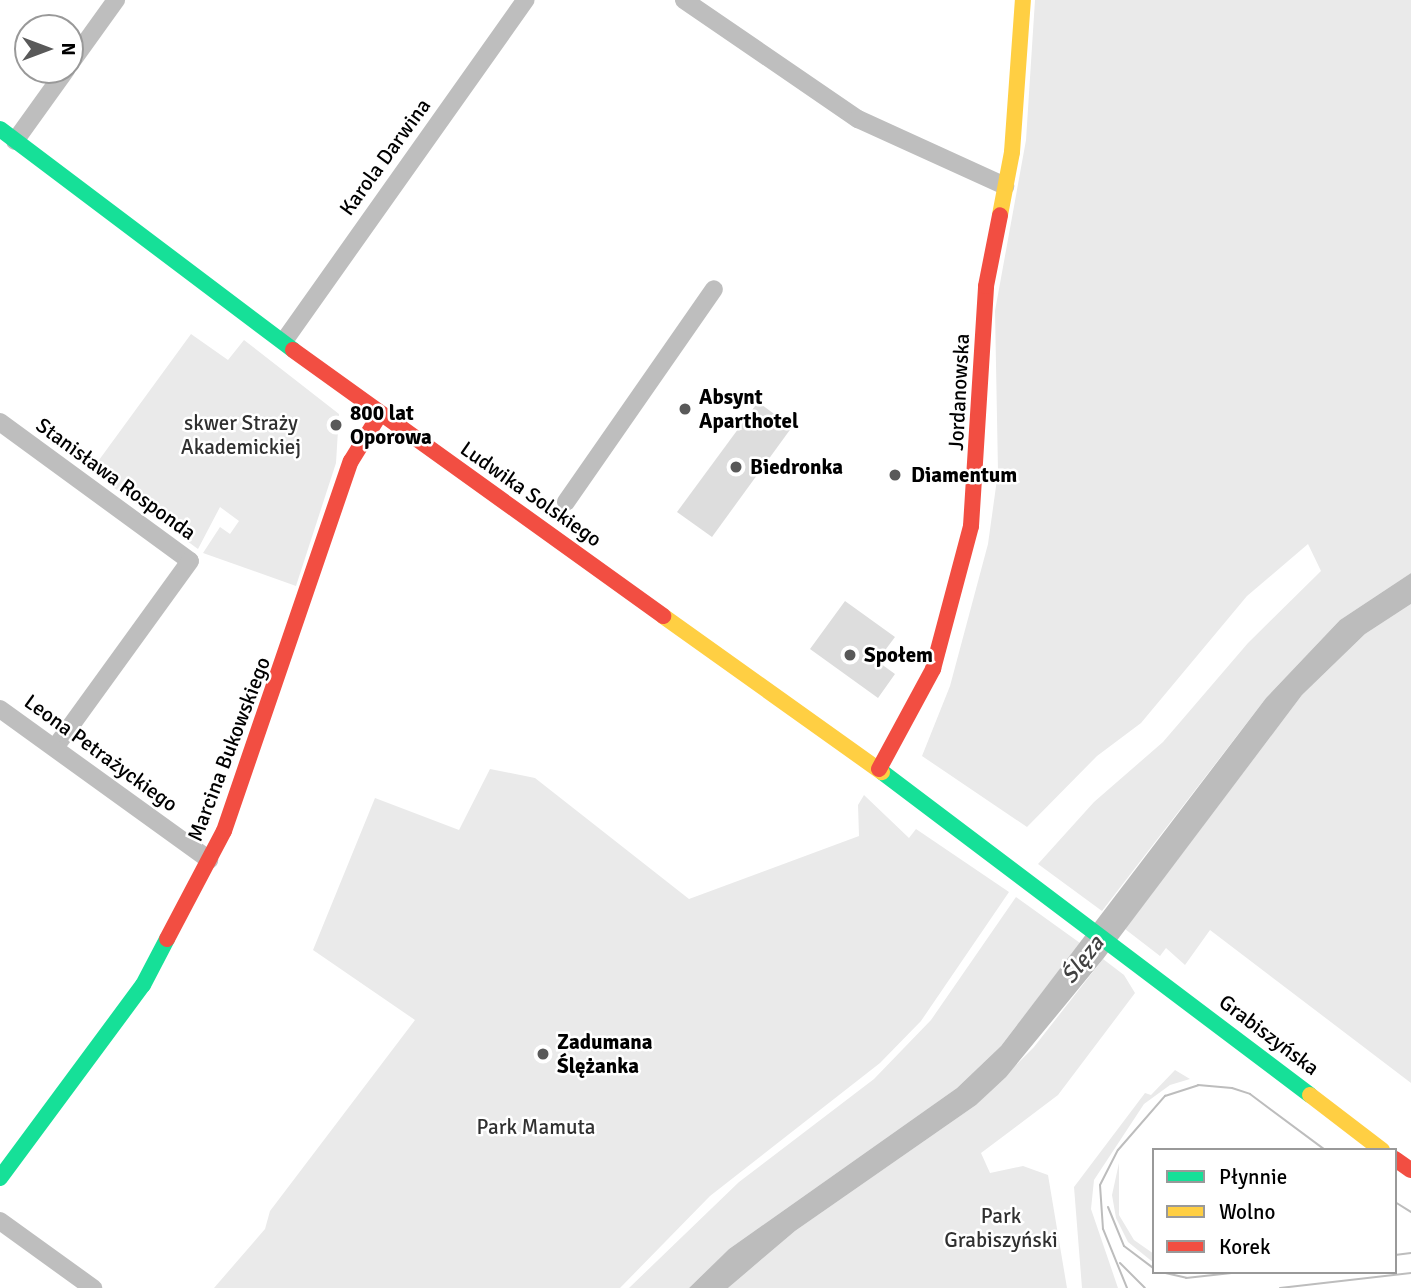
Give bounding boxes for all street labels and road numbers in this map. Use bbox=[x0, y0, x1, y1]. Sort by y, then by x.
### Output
street label: Karola Darwina bbox=[334, 94, 436, 220]
street label: Jordanowska bbox=[943, 333, 975, 451]
street label: Stanisława Rosponda bbox=[31, 413, 201, 545]
street label: Ludwika Solskiego bbox=[456, 436, 606, 552]
street label: Marcina Bukowskiego bbox=[182, 653, 276, 845]
street label: Leona Petrażyckiego bbox=[19, 689, 183, 817]
street label: Grabiszyńska bbox=[1214, 989, 1324, 1081]

